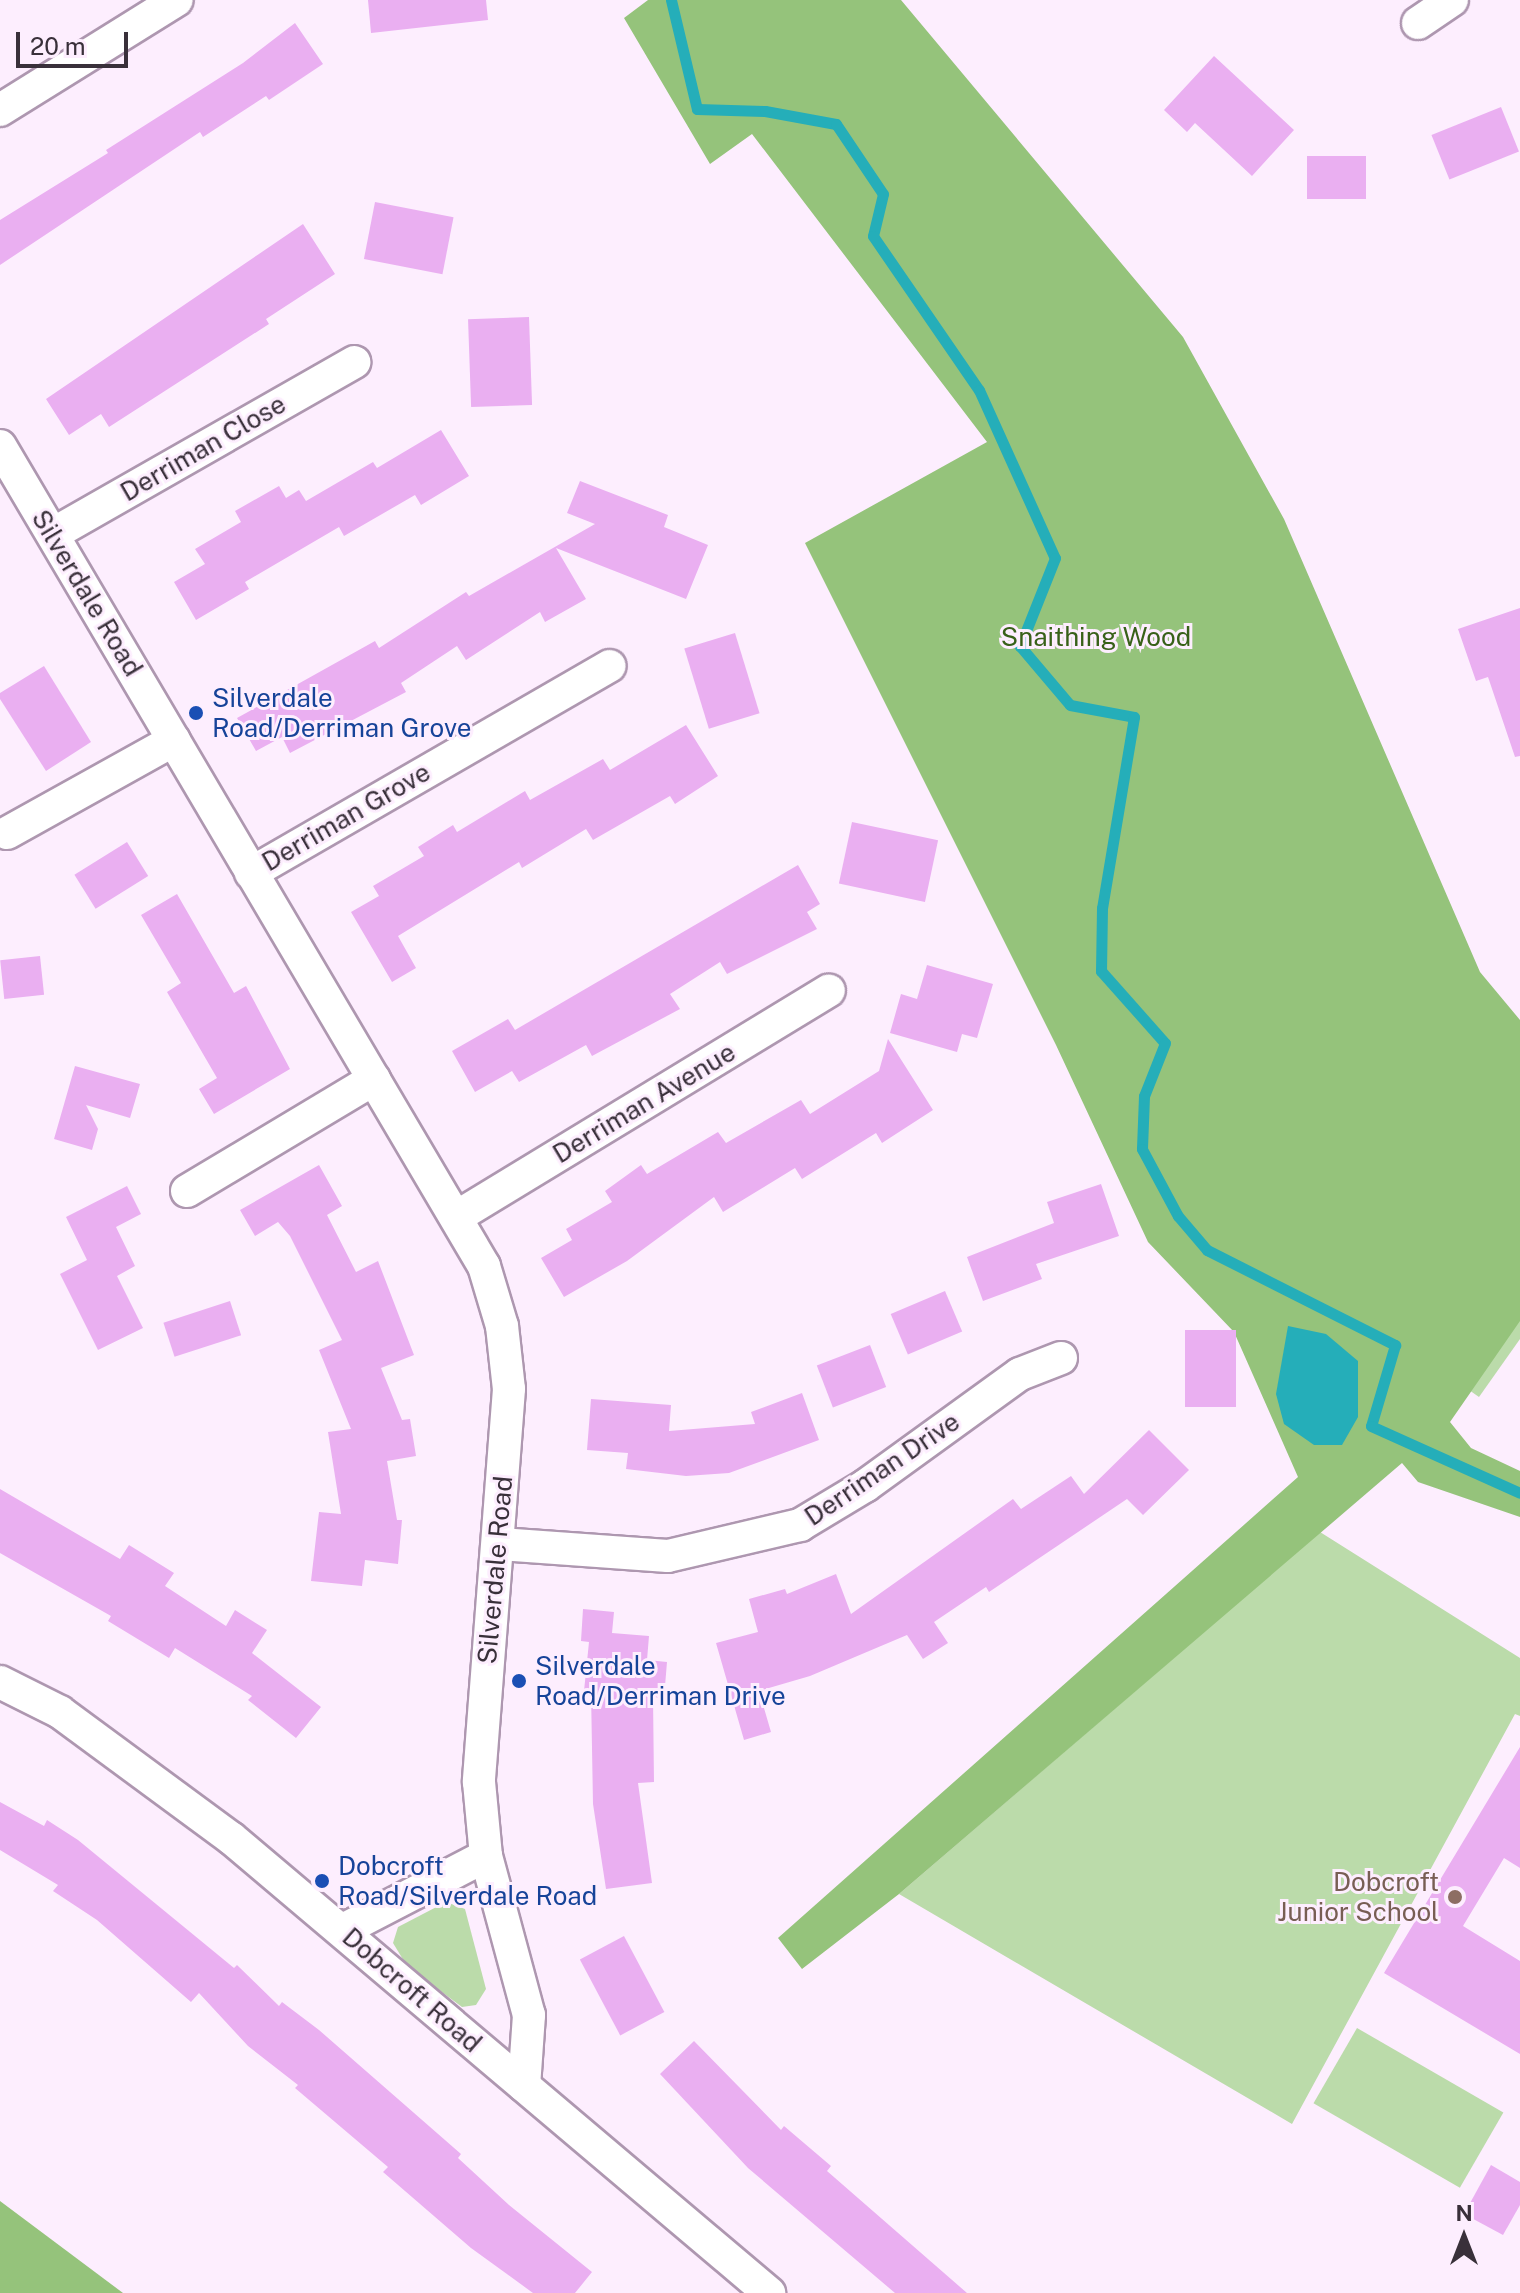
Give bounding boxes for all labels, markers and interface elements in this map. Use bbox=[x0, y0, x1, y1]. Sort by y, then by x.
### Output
scale bar bbox=[20, 16, 132, 66]
text: 20 m bbox=[30, 32, 86, 60]
street label: Derriman Close bbox=[115, 388, 291, 508]
street label: Silverdale Road bbox=[25, 504, 149, 682]
park label: Snaithing Wood bbox=[1001, 621, 1191, 653]
place label: Silverdale Road/Derriman Grove bbox=[212, 682, 472, 744]
marker: Silverdale Road/Derriman Grove bbox=[187, 704, 205, 722]
street label: Derriman Grove bbox=[256, 756, 436, 878]
street label: Derriman Avenue bbox=[547, 1036, 741, 1170]
street label: Derriman Drive bbox=[799, 1406, 965, 1532]
street label: Silverdale Road bbox=[471, 1475, 519, 1665]
place label: Silverdale Road/Derriman Drive bbox=[535, 1650, 786, 1712]
marker: Silverdale Road/Derriman Drive bbox=[510, 1672, 528, 1690]
place label: Dobcroft Road/Silverdale Road bbox=[338, 1850, 597, 1912]
place label: Dobcroft Junior School bbox=[1277, 1866, 1439, 1928]
marker: Dobcroft Road/Silverdale Road bbox=[313, 1872, 331, 1890]
marker: Dobcroft Junior School bbox=[1446, 1888, 1464, 1906]
street label: Dobcroft Road bbox=[336, 1921, 488, 2059]
north arrow bbox=[1424, 2197, 1504, 2277]
text: N bbox=[1455, 2200, 1473, 2226]

